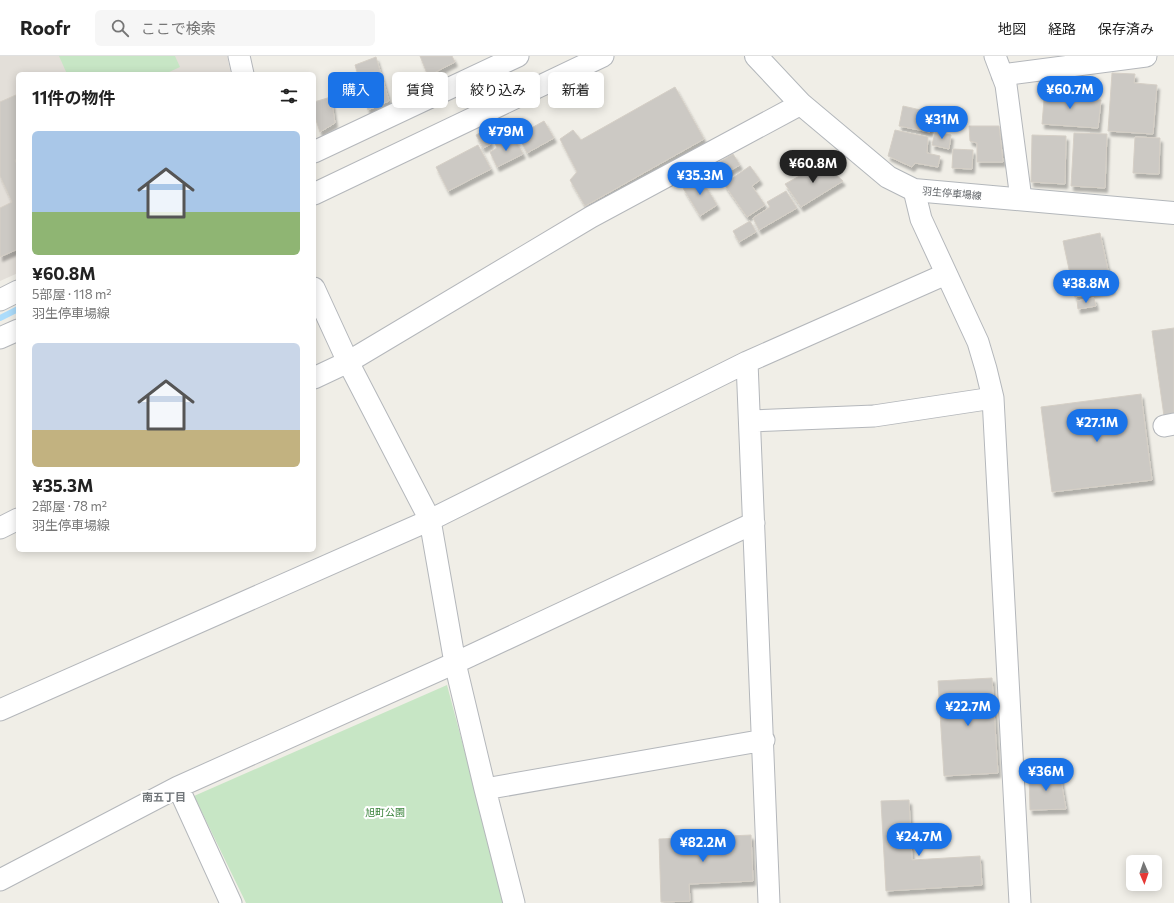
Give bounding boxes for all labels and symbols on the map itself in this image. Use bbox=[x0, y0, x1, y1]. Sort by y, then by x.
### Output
pin: ¥60.7M bbox=[1037, 76, 1103, 110]
pin: ¥31M bbox=[918, 106, 966, 140]
pin: ¥79M bbox=[482, 118, 530, 152]
pin: ¥60.8M bbox=[780, 150, 846, 184]
pin: ¥35.3M bbox=[667, 162, 733, 196]
street label: 羽生停車場線 bbox=[922, 184, 982, 202]
pin: ¥38.8M bbox=[1053, 270, 1119, 304]
pin: ¥27.1M bbox=[1064, 409, 1130, 443]
pin: ¥22.7M bbox=[935, 693, 1001, 727]
pin: ¥36M bbox=[1022, 758, 1070, 792]
district label: 南五丁目 bbox=[142, 790, 186, 803]
park label: 旭町公園 bbox=[365, 806, 405, 818]
pin: ¥24.7M bbox=[886, 823, 952, 857]
pin: ¥82.2M bbox=[670, 829, 736, 863]
north arrow bbox=[1126, 855, 1162, 891]

